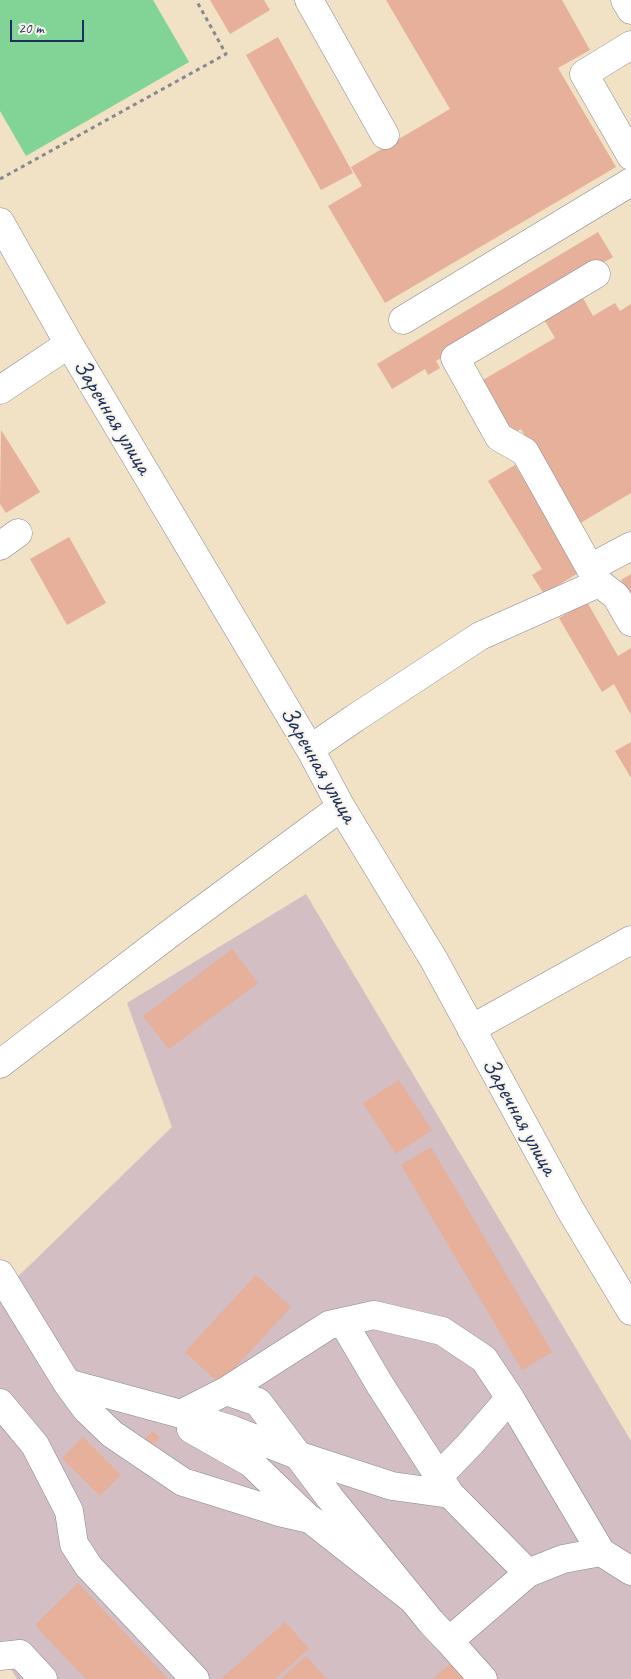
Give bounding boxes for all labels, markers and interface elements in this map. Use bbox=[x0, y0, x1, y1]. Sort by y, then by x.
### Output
scale bar bbox=[12, 10, 86, 42]
text: 20 m bbox=[18, 19, 44, 38]
street label: Заречная улица bbox=[66, 354, 158, 480]
street label: Заречная улица bbox=[273, 702, 363, 828]
street label: Заречная улица bbox=[475, 1053, 563, 1181]

